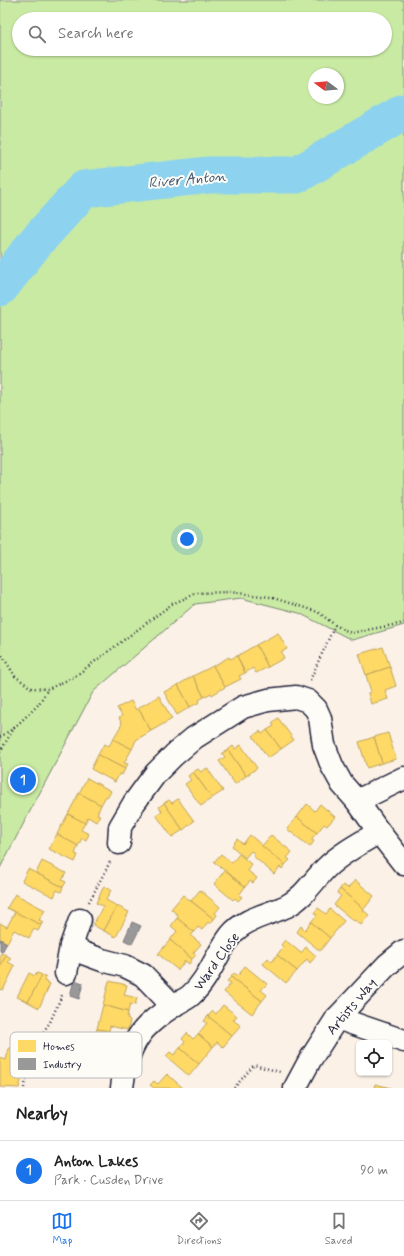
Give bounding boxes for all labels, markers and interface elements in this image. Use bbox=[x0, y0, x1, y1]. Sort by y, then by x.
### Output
search box bbox=[12, 12, 392, 56]
icon: search bbox=[26, 23, 48, 45]
text: Search here bbox=[58, 24, 134, 44]
north arrow bbox=[308, 68, 344, 104]
water label: River Anton bbox=[147, 167, 227, 193]
your location bbox=[177, 529, 197, 549]
pin: 1 bbox=[10, 765, 36, 795]
street label: Ward Close bbox=[190, 929, 244, 994]
street label: Artists Way bbox=[323, 975, 381, 1039]
legend bbox=[10, 1032, 142, 1078]
text: Homes bbox=[43, 1040, 75, 1054]
map controls bbox=[356, 1040, 392, 1076]
button: locate bbox=[356, 1040, 392, 1076]
text: Industry bbox=[43, 1058, 82, 1072]
text: Nearby bbox=[16, 1103, 68, 1125]
text: Anton Lakes bbox=[54, 1152, 138, 1172]
text: 1 bbox=[26, 1162, 32, 1179]
text: 90 m bbox=[360, 1162, 388, 1179]
text: Park · Cusden Drive bbox=[54, 1172, 163, 1189]
tab: Map bbox=[51, 1210, 73, 1248]
tab: Directions bbox=[176, 1210, 222, 1248]
tab: Saved bbox=[325, 1210, 352, 1248]

